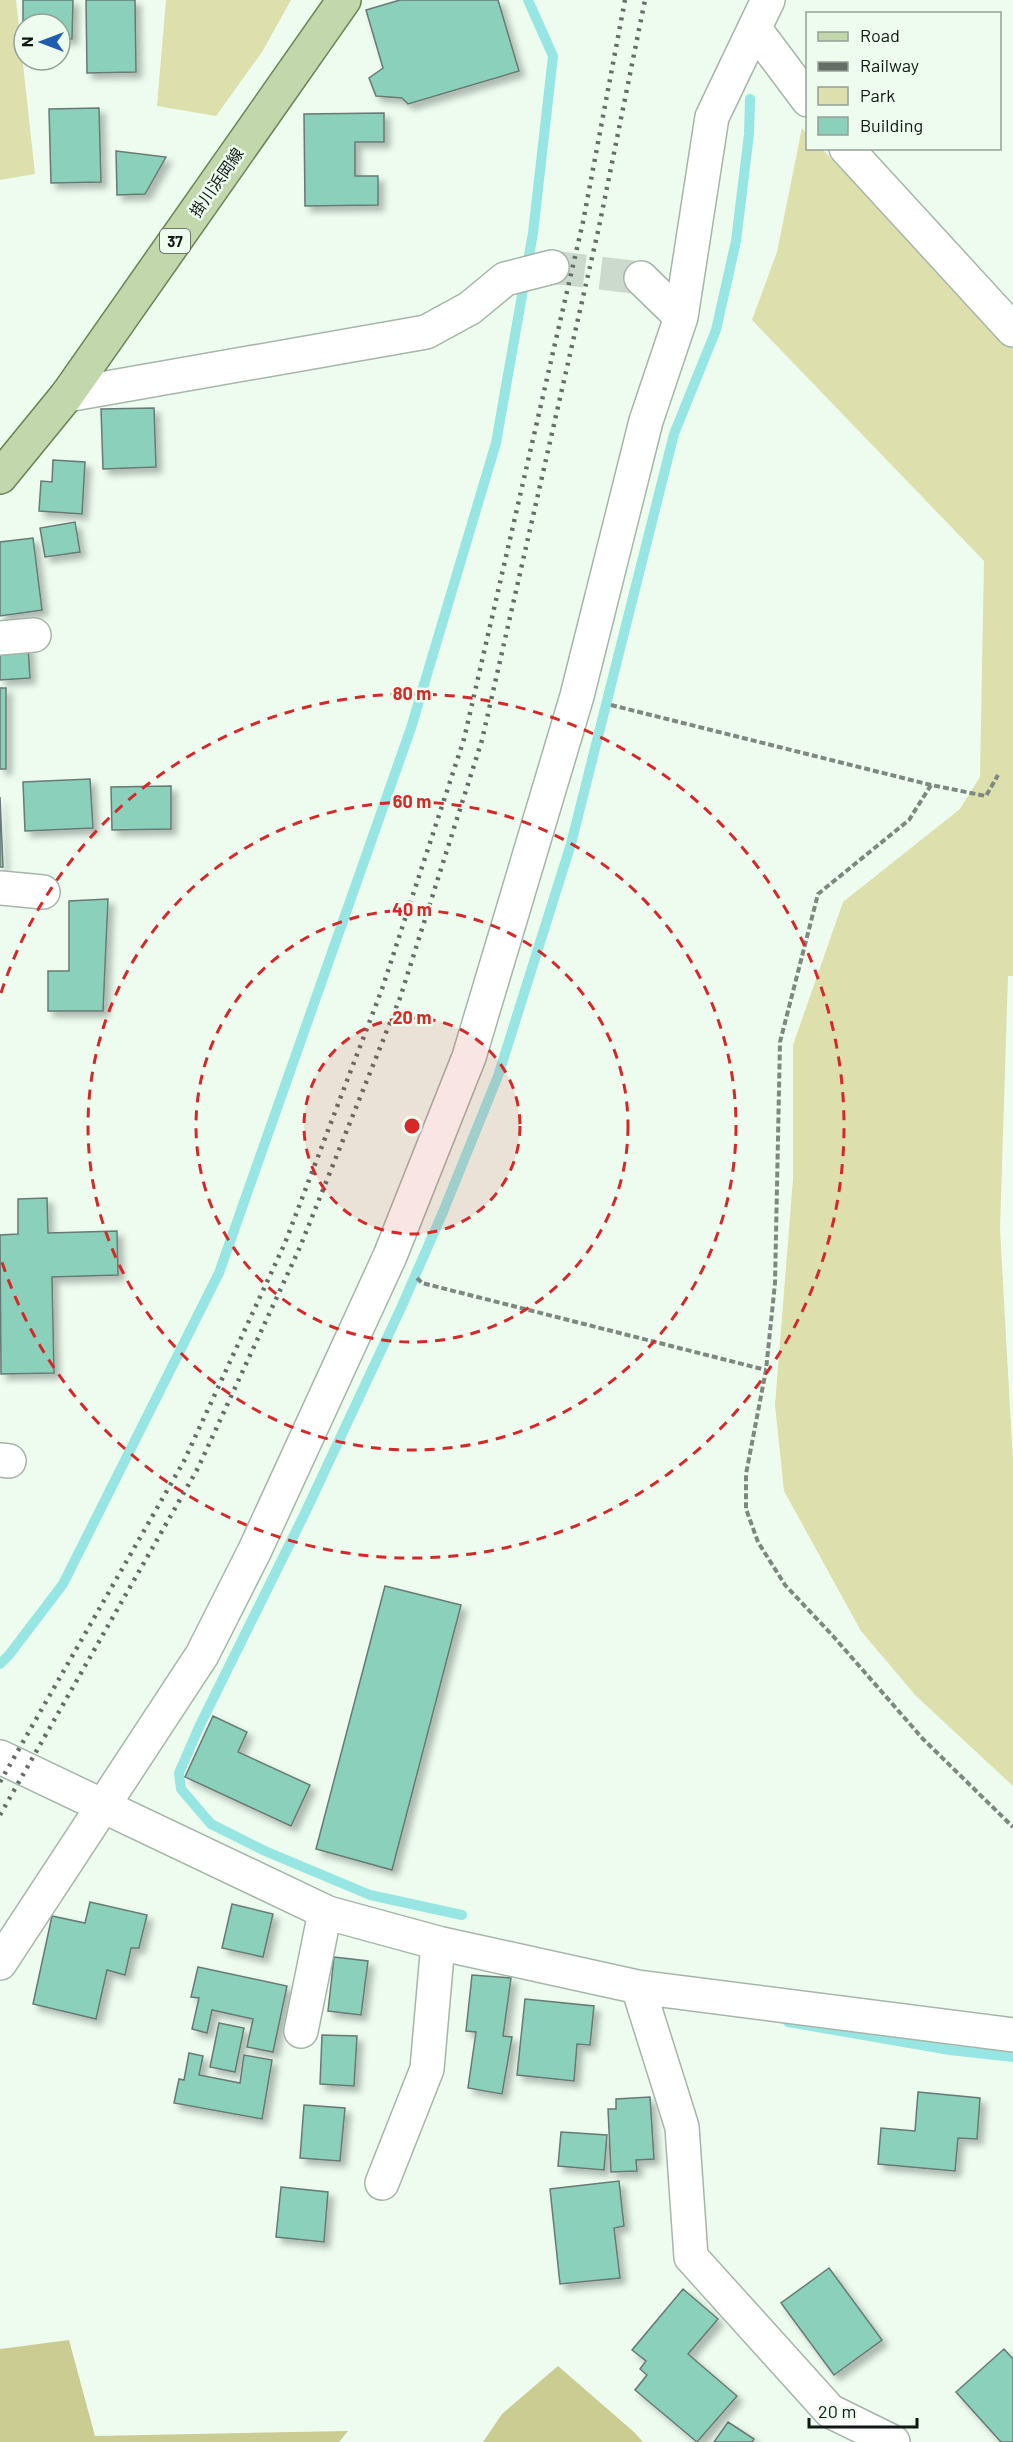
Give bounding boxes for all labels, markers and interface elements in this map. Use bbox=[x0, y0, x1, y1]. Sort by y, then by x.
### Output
north arrow bbox=[12, 12, 72, 72]
legend bbox=[806, 12, 1001, 150]
text: Road bbox=[860, 24, 900, 46]
text: N bbox=[17, 37, 36, 47]
text: Railway bbox=[860, 54, 919, 76]
text: Park bbox=[860, 84, 895, 106]
text: Building bbox=[860, 114, 923, 136]
street label: 掛川浜岡線 bbox=[185, 144, 247, 220]
road number: 37 bbox=[160, 229, 190, 253]
text: 80 m bbox=[393, 682, 431, 704]
text: 60 m bbox=[393, 790, 431, 812]
text: 40 m bbox=[392, 898, 432, 920]
text: 20 m bbox=[393, 1006, 431, 1028]
centre of rings bbox=[402, 1116, 422, 1136]
scale bar bbox=[809, 2391, 917, 2429]
text: 20 m bbox=[818, 2400, 856, 2422]

